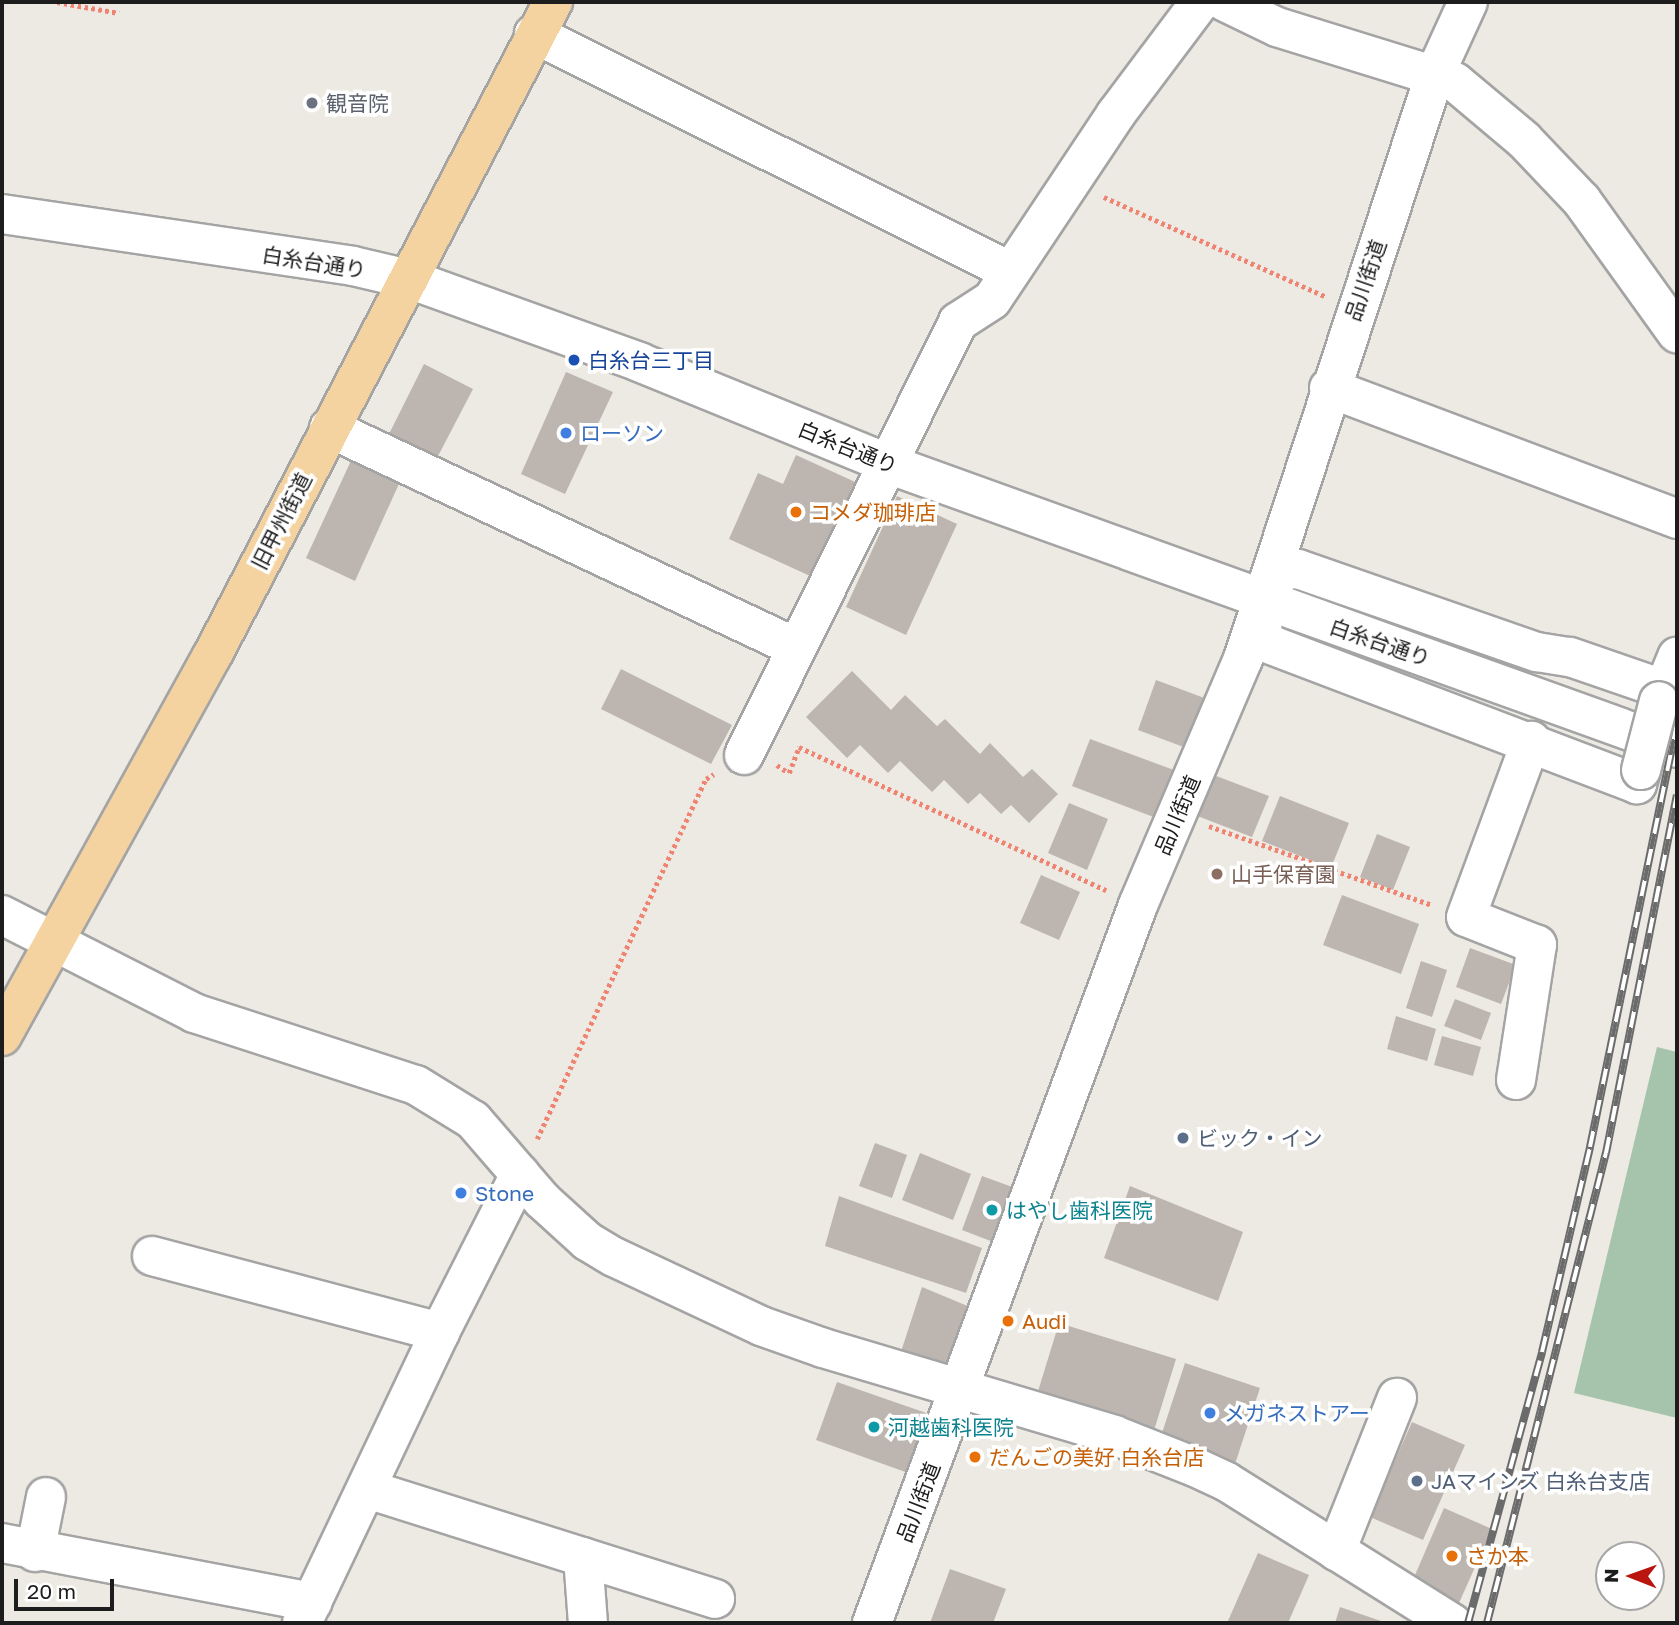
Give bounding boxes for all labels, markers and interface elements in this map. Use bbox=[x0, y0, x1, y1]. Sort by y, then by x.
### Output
place label: 観音院 bbox=[326, 90, 389, 116]
marker: 観音院 bbox=[304, 95, 320, 111]
street label: 品川街道 bbox=[1339, 236, 1391, 324]
street label: 白糸台通り bbox=[260, 241, 368, 283]
place label: 白糸台三丁目 bbox=[588, 347, 714, 373]
marker: 白糸台三丁目 bbox=[566, 352, 582, 368]
street label: 白糸台通り bbox=[795, 416, 901, 478]
place label: ローソン bbox=[580, 420, 664, 446]
marker: ローソン bbox=[558, 425, 574, 441]
street label: 旧甲州街道 bbox=[246, 469, 316, 573]
place label: コメダ珈琲店 bbox=[810, 499, 936, 525]
marker: コメダ珈琲店 bbox=[788, 504, 804, 520]
street label: 白糸台通り bbox=[1326, 613, 1434, 671]
street label: 品川街道 bbox=[1149, 771, 1205, 859]
place label: 山手保育園 bbox=[1231, 861, 1336, 887]
marker: 山手保育園 bbox=[1209, 866, 1225, 882]
place label: ビック・イン bbox=[1197, 1125, 1323, 1151]
marker: ビック・イン bbox=[1175, 1130, 1191, 1146]
place label: Stone bbox=[475, 1180, 534, 1206]
marker: Stone bbox=[453, 1185, 469, 1201]
place label: はやし歯科医院 bbox=[1006, 1197, 1153, 1223]
marker: はやし歯科医院 bbox=[984, 1202, 1000, 1218]
place label: Audi bbox=[1022, 1308, 1067, 1334]
marker: Audi bbox=[1000, 1313, 1016, 1329]
place label: メガネストアー bbox=[1224, 1400, 1370, 1426]
marker: メガネストアー bbox=[1202, 1405, 1218, 1421]
place label: 河越歯科医院 bbox=[888, 1414, 1014, 1440]
marker: 河越歯科医院 bbox=[866, 1419, 882, 1435]
place label: だんごの美好 白糸台店 bbox=[989, 1444, 1204, 1470]
marker: だんごの美好 白糸台店 bbox=[967, 1449, 983, 1465]
street label: 品川街道 bbox=[891, 1458, 945, 1546]
place label: JAマインズ 白糸台支店 bbox=[1431, 1468, 1650, 1494]
marker: JAマインズ 白糸台支店 bbox=[1409, 1473, 1425, 1489]
north arrow bbox=[1595, 1541, 1665, 1611]
place label: さか本 bbox=[1466, 1543, 1529, 1569]
marker: さか本 bbox=[1444, 1548, 1460, 1564]
scale bar bbox=[18, 1566, 117, 1610]
text: N bbox=[1599, 1568, 1622, 1583]
text: 20 m bbox=[27, 1578, 76, 1604]

